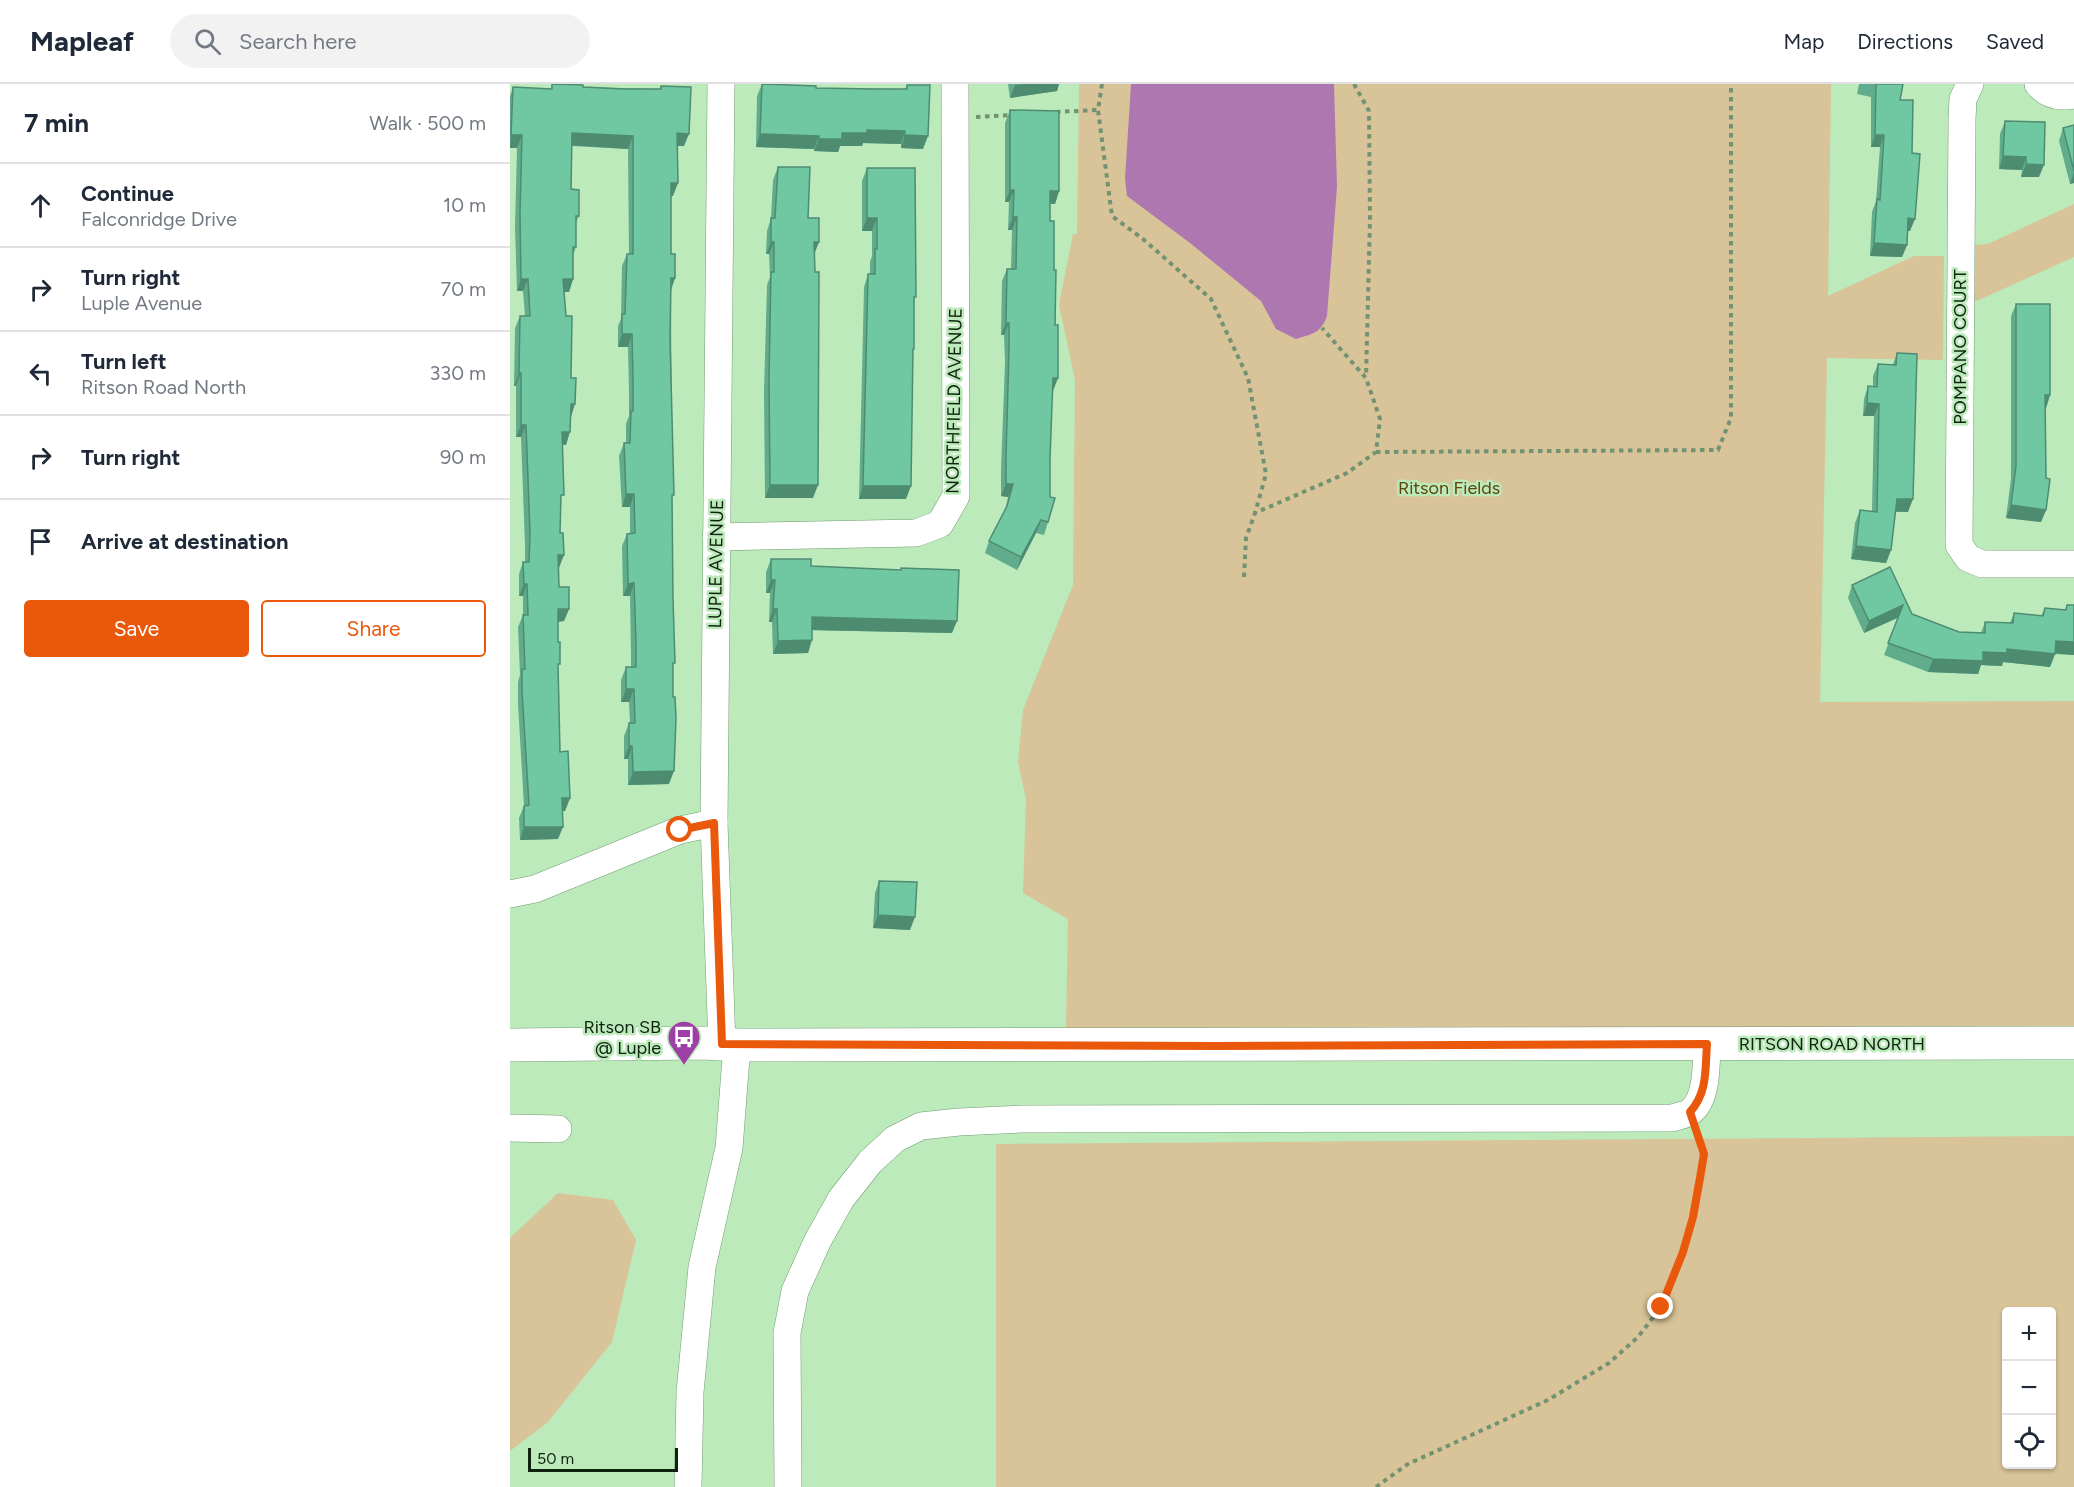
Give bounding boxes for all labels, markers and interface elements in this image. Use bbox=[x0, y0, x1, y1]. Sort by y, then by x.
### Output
search box bbox=[170, 14, 590, 68]
text: Mapleaf bbox=[30, 24, 134, 58]
icon: search bbox=[191, 25, 224, 58]
text: Search here bbox=[239, 28, 357, 55]
text: Map bbox=[1783, 29, 1824, 54]
text: Directions bbox=[1857, 29, 1953, 54]
text: Saved bbox=[1986, 29, 2044, 54]
text: 7 min bbox=[24, 107, 89, 139]
text: Walk · 500 m bbox=[369, 111, 486, 135]
text: Continue bbox=[81, 180, 174, 207]
icon: ahead bbox=[24, 189, 57, 222]
text: 10 m bbox=[443, 193, 486, 217]
text: Falconridge Drive bbox=[81, 207, 237, 231]
text: Turn right bbox=[81, 264, 180, 291]
street label: POMPANO COURT bbox=[1949, 269, 1971, 425]
icon: right bbox=[24, 273, 57, 306]
text: 70 m bbox=[440, 277, 486, 301]
text: Luple Avenue bbox=[81, 291, 202, 315]
street label: NORTHFIELD AVENUE bbox=[941, 308, 967, 494]
text: Turn left bbox=[81, 348, 167, 375]
icon: left bbox=[24, 357, 57, 390]
text: 330 m bbox=[429, 361, 486, 385]
text: Ritson Road North bbox=[81, 375, 246, 399]
icon: right bbox=[24, 441, 57, 474]
text: Turn right bbox=[81, 444, 180, 471]
text: 90 m bbox=[440, 445, 486, 469]
park label: Ritson Fields bbox=[1398, 477, 1500, 499]
street label: LUPLE AVENUE bbox=[704, 499, 728, 629]
icon: arrive bbox=[24, 525, 57, 558]
text: Arrive at destination bbox=[81, 528, 289, 555]
button: Save bbox=[24, 600, 249, 657]
button: Share bbox=[261, 600, 486, 657]
route start bbox=[666, 816, 692, 842]
place label: Ritson SB @ Luple bbox=[583, 1016, 661, 1059]
bus stop icon: Ritson SB @ Luple bbox=[666, 1019, 702, 1066]
street label: RITSON ROAD NORTH bbox=[1739, 1033, 1925, 1055]
route end bbox=[1647, 1293, 1673, 1319]
map controls bbox=[2002, 1307, 2056, 1469]
button: + bbox=[2002, 1307, 2056, 1361]
button: − bbox=[2002, 1361, 2056, 1415]
button: locate bbox=[2002, 1415, 2056, 1469]
scale bar bbox=[528, 1445, 678, 1472]
text: 50 m bbox=[537, 1449, 574, 1468]

